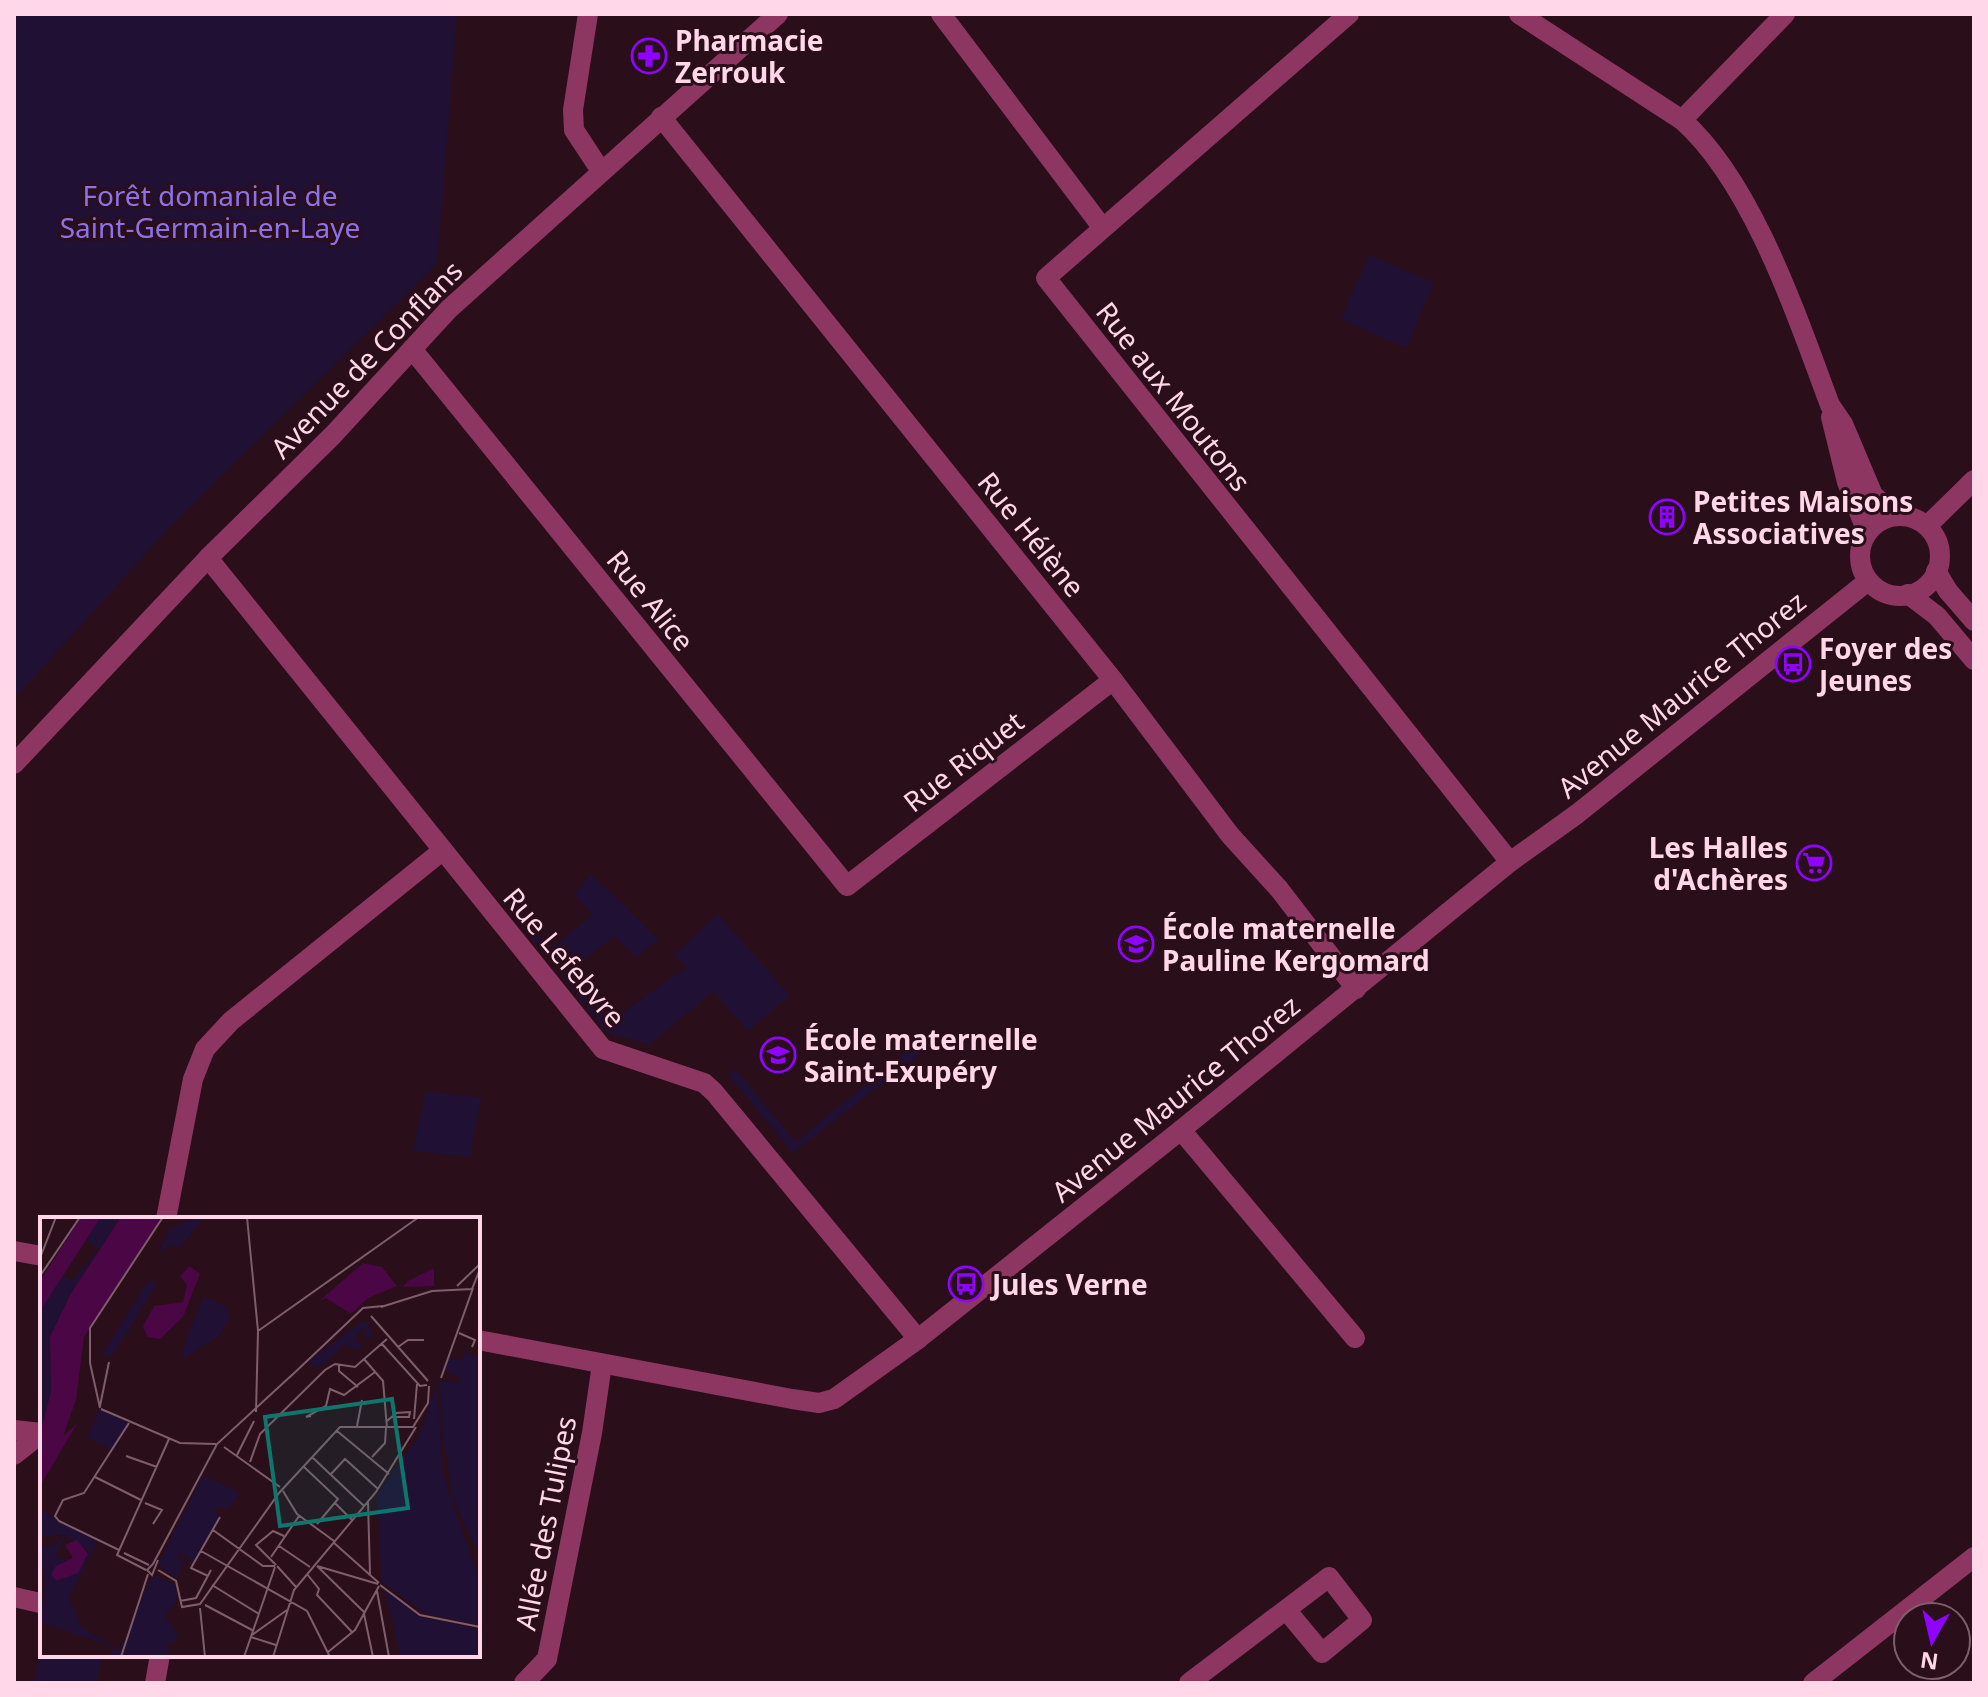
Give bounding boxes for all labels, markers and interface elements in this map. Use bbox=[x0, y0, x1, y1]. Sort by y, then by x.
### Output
place label: Pharmacie Zerrouk bbox=[675, 21, 824, 91]
pharmacy icon: Pharmacie Zerrouk bbox=[630, 37, 668, 75]
park label: Forêt domaniale de Saint-Germain-en-Laye bbox=[60, 176, 360, 246]
street label: Avenue de Conflans bbox=[262, 252, 470, 466]
street label: Rue aux Moutons bbox=[1088, 294, 1260, 498]
street label: Rue Hélène bbox=[970, 464, 1094, 604]
place label: Petites Maisons Associatives bbox=[1693, 482, 1913, 552]
building icon: Petites Maisons Associatives bbox=[1648, 498, 1686, 536]
street label: Rue Alice bbox=[599, 542, 703, 658]
street label: Avenue Maurice Thorez bbox=[1549, 582, 1813, 806]
place label: Foyer des Jeunes bbox=[1816, 629, 1952, 699]
bus stop icon: Foyer des Jeunes bbox=[1774, 645, 1812, 683]
street label: Rue Riquet bbox=[895, 702, 1031, 820]
place label: Les Halles d'Achères bbox=[1649, 828, 1788, 898]
supermarket icon: Les Halles d'Achères bbox=[1795, 844, 1833, 882]
street label: Rue Lefebvre bbox=[495, 879, 635, 1035]
place label: École maternelle Pauline Kergomard bbox=[1162, 909, 1430, 979]
school or university icon: École maternelle Pauline Kergomard bbox=[1117, 925, 1155, 963]
street label: Avenue Maurice Thorez bbox=[1043, 986, 1307, 1210]
place label: École maternelle Saint-Exupéry bbox=[804, 1020, 1038, 1090]
school or university icon: École maternelle Saint-Exupéry bbox=[759, 1036, 797, 1074]
inset map bbox=[40, 1217, 480, 1657]
bus stop icon: Jules Verne bbox=[947, 1265, 985, 1303]
place label: Jules Verne bbox=[989, 1265, 1148, 1303]
street label: Allée des Tulipes bbox=[506, 1413, 584, 1633]
north arrow bbox=[1892, 1601, 1972, 1681]
text: N bbox=[1918, 1646, 1940, 1678]

